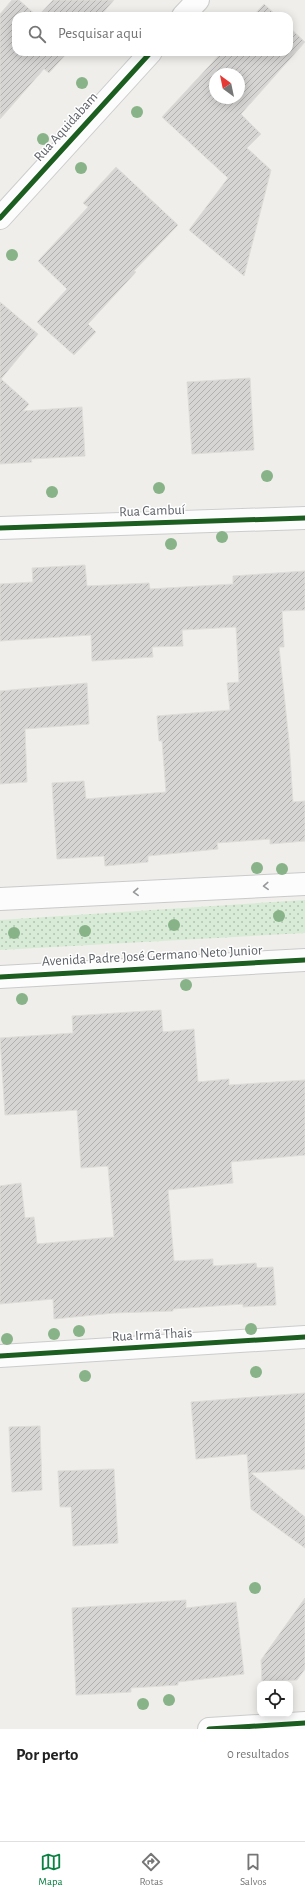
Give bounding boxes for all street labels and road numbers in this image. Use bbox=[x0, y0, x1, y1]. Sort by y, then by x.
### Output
street label: Rua Aquidabam bbox=[32, 90, 100, 164]
street label: Rua Cambuí bbox=[119, 503, 186, 519]
street label: Avenida Padre José Germano Neto Junior bbox=[41, 943, 263, 969]
street label: Rua Irmã Thais bbox=[111, 1326, 193, 1344]

